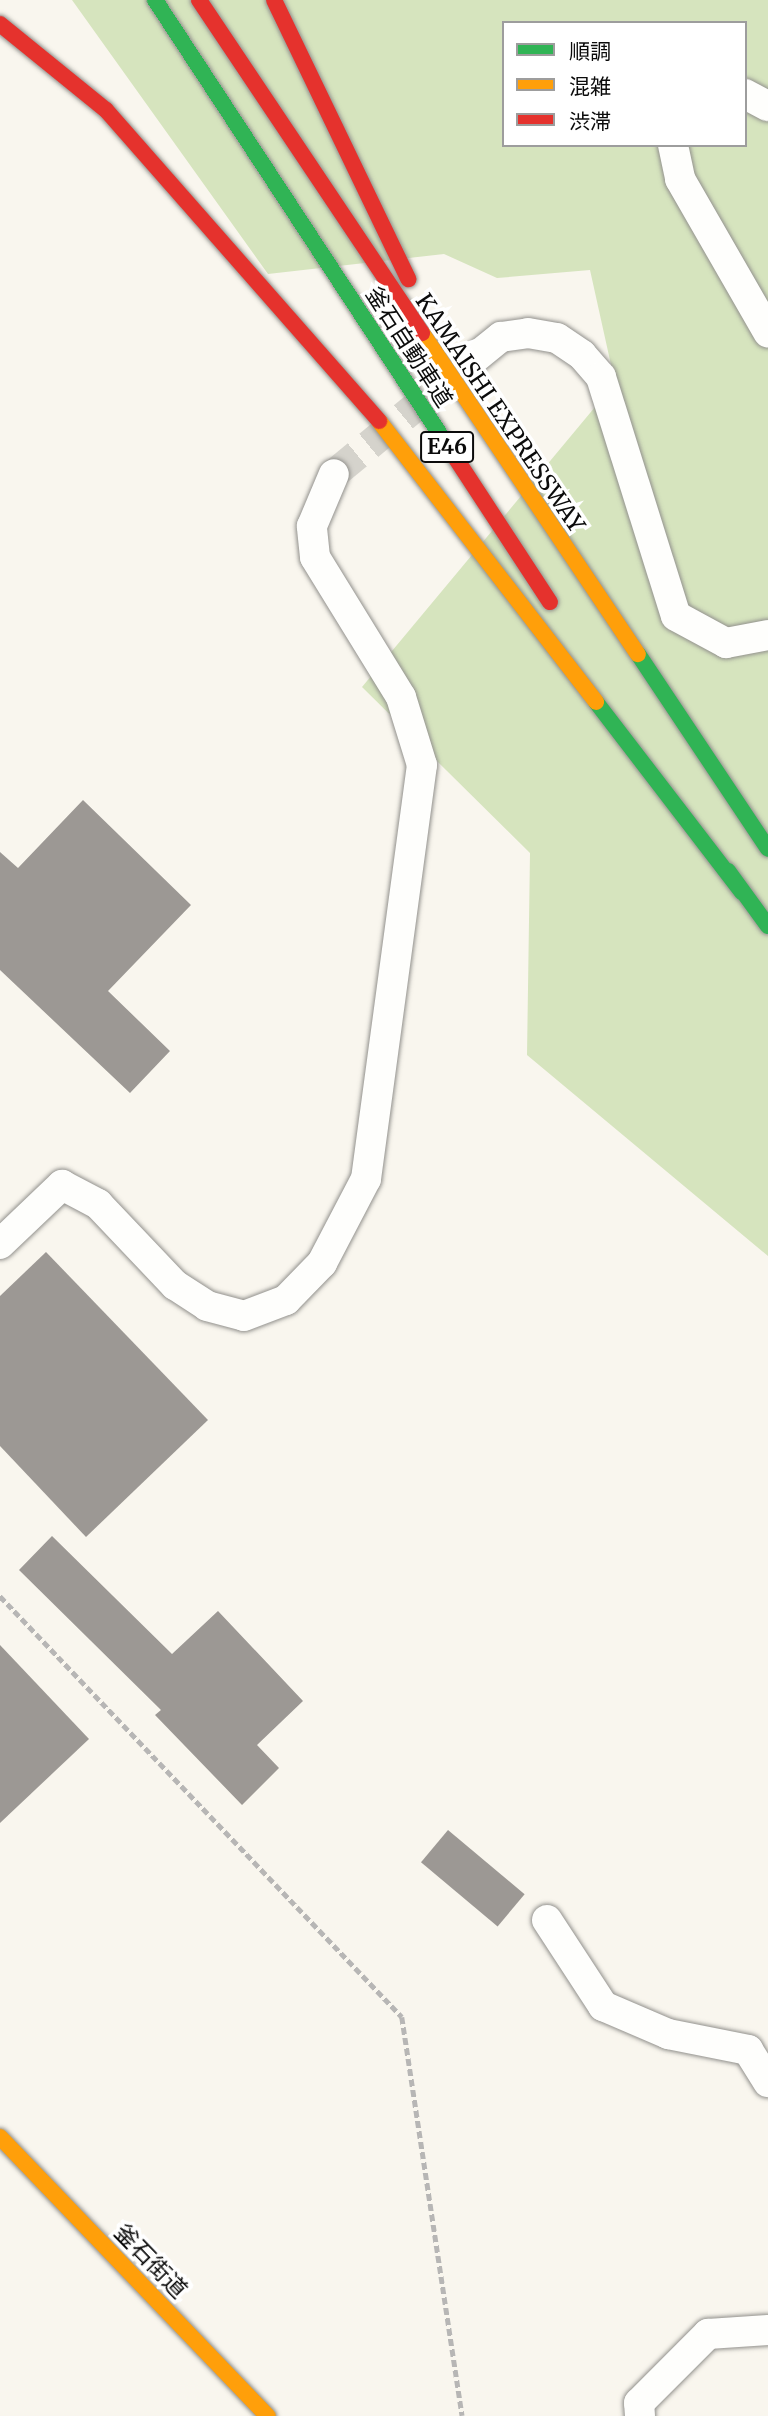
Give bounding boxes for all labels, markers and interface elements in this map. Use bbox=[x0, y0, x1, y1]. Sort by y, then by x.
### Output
legend bbox=[502, 21, 747, 147]
text: 順調 bbox=[569, 38, 611, 65]
text: 混雑 bbox=[569, 73, 611, 100]
text: 渋滞 bbox=[569, 108, 611, 135]
street label: 釜石自動車道 bbox=[360, 282, 458, 412]
street label: KAMAISHI EXPRESSWAY bbox=[410, 288, 590, 538]
road number: E46 bbox=[419, 430, 475, 464]
street label: 釜石街道 bbox=[109, 2218, 193, 2304]

